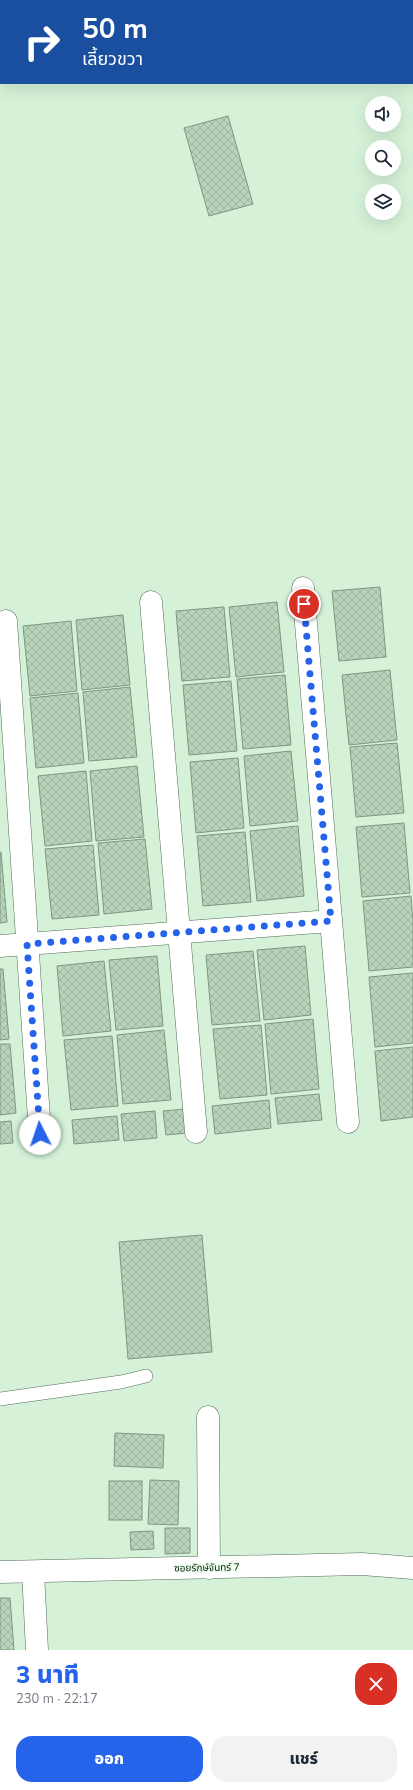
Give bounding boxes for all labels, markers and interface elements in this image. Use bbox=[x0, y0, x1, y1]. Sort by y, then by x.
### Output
text: 50 m bbox=[82, 10, 148, 48]
icon: right bbox=[16, 16, 68, 68]
text: เลี้ยวขวา bbox=[82, 47, 143, 71]
map controls bbox=[365, 96, 401, 220]
button: sound bbox=[365, 96, 401, 132]
button: search bbox=[365, 140, 401, 176]
button: layers bbox=[365, 184, 401, 220]
pin bbox=[287, 587, 321, 621]
icon: arrive bbox=[293, 593, 315, 615]
position arrow bbox=[19, 1113, 61, 1155]
street label: ซอยรักษ์จันทร์ 7 bbox=[174, 1560, 240, 1576]
text: 3 นาที bbox=[16, 1659, 79, 1691]
button: close bbox=[355, 1663, 397, 1705]
text: 230 m · 22:17 bbox=[16, 1690, 98, 1708]
button: ออก bbox=[16, 1736, 203, 1782]
button: แชร์ bbox=[211, 1736, 397, 1782]

